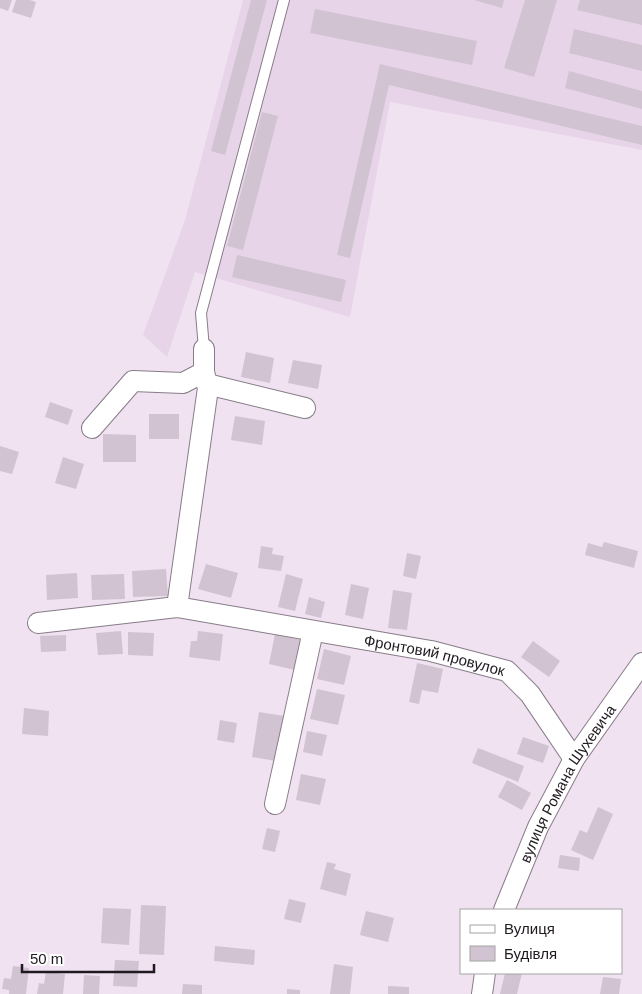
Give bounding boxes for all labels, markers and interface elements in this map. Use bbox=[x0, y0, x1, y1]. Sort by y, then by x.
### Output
street label: Фронтовий провулок bbox=[363, 631, 507, 679]
street label: вулиця Романа Шухевича bbox=[516, 700, 619, 865]
legend bbox=[460, 909, 622, 974]
text: Вулиця bbox=[504, 920, 555, 937]
scale bar bbox=[22, 942, 155, 974]
text: Будівля bbox=[504, 945, 557, 962]
text: 50 m bbox=[30, 950, 63, 967]

